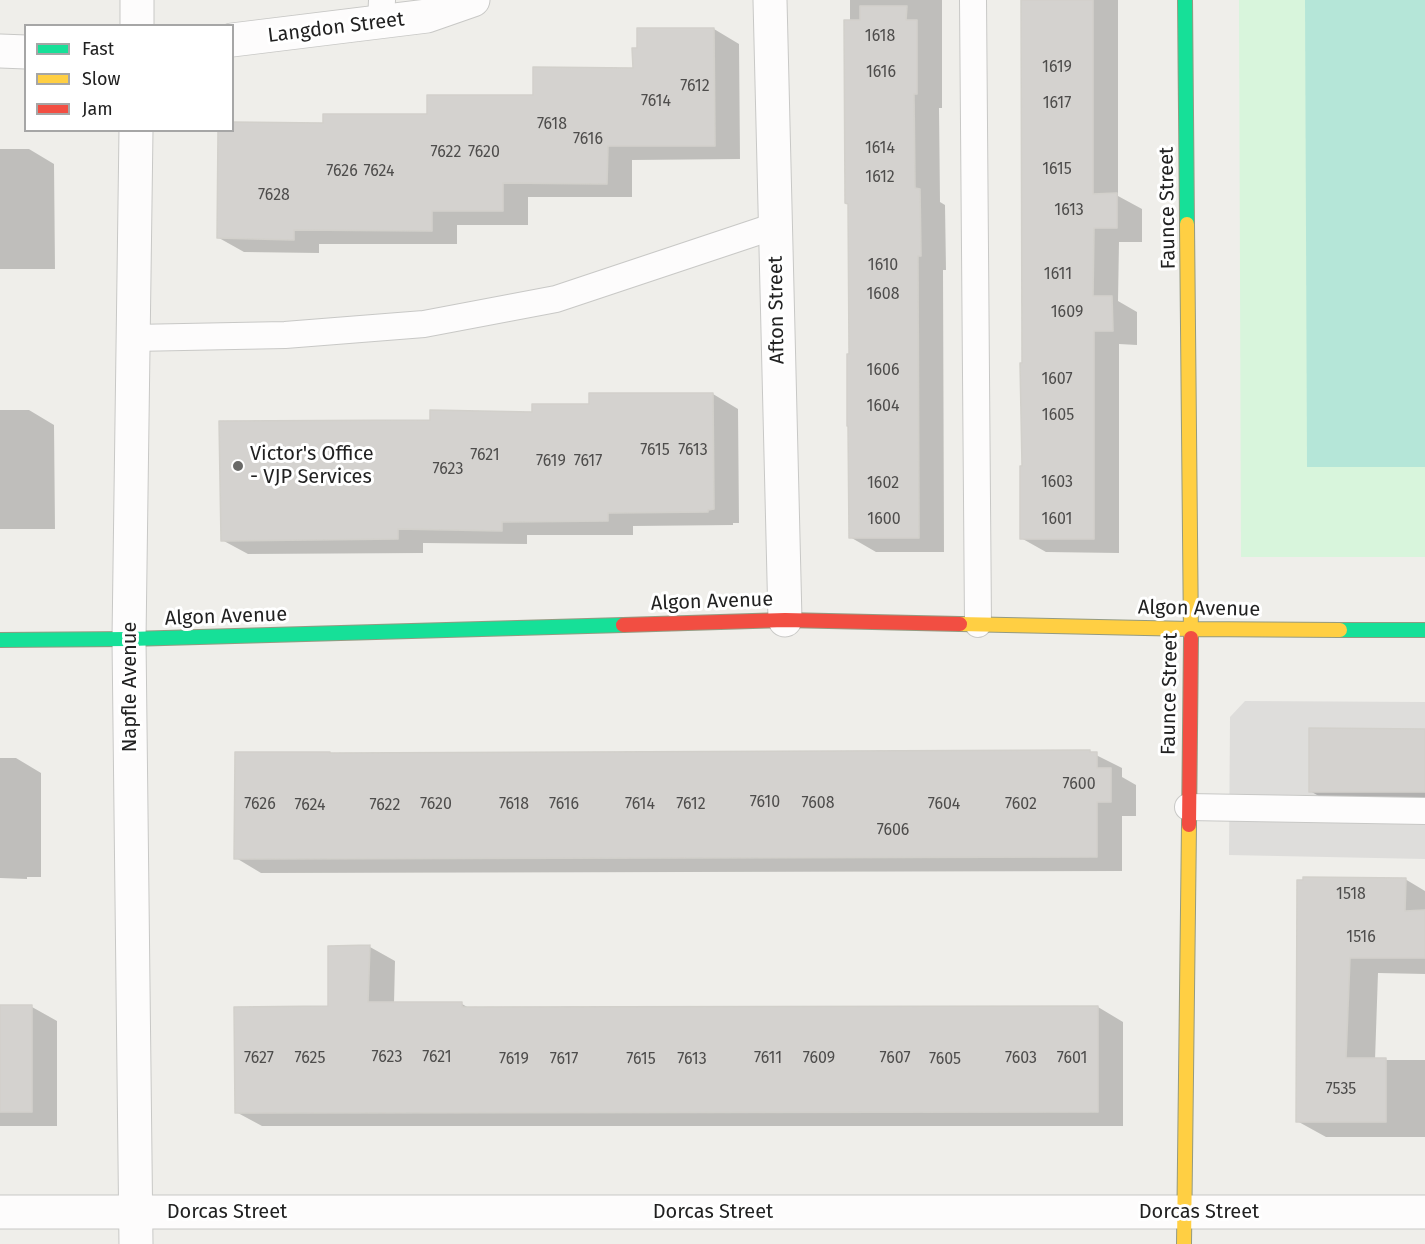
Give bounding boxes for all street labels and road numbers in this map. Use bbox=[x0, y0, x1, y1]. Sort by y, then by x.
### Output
street label: Langdon Street bbox=[266, 8, 406, 48]
street label: Faunce Street bbox=[1155, 147, 1181, 269]
street label: Afton Street bbox=[764, 256, 790, 364]
street label: Algon Avenue bbox=[650, 588, 774, 616]
street label: Algon Avenue bbox=[1138, 596, 1260, 622]
street label: Algon Avenue bbox=[164, 603, 288, 631]
street label: Napfle Avenue bbox=[118, 622, 142, 752]
street label: Faunce Street bbox=[1157, 633, 1183, 755]
street label: Dorcas Street bbox=[167, 1200, 287, 1224]
street label: Dorcas Street bbox=[653, 1200, 773, 1224]
street label: Dorcas Street bbox=[1139, 1200, 1259, 1224]

